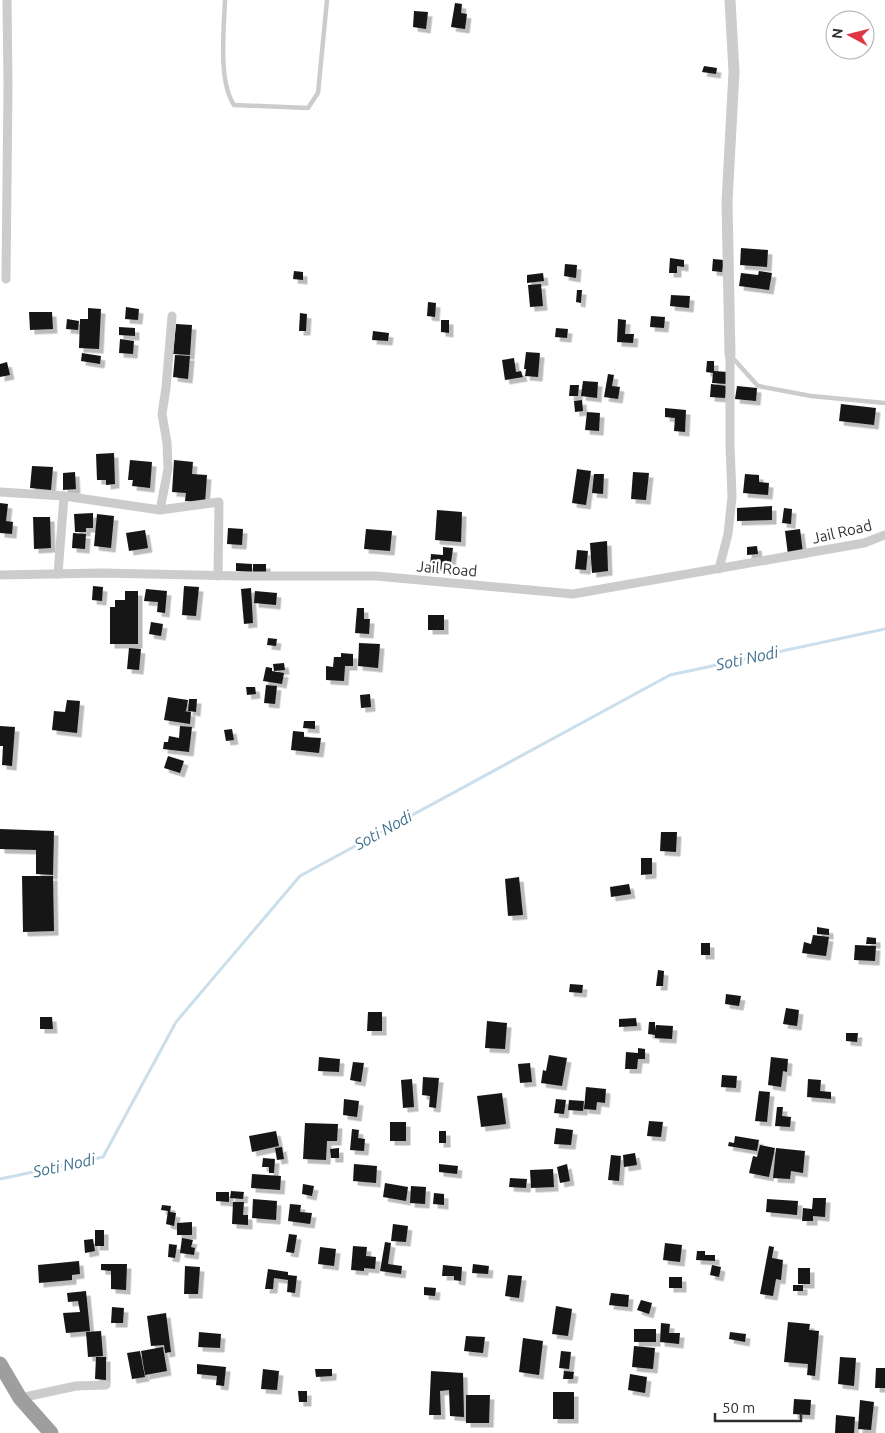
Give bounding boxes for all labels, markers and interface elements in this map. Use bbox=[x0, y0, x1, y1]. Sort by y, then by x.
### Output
north arrow bbox=[825, 10, 875, 60]
text: N bbox=[829, 27, 846, 40]
street label: Jail Road bbox=[810, 516, 873, 547]
street label: Jail Road bbox=[416, 557, 478, 580]
water label: Soti Nodi bbox=[713, 642, 781, 674]
water label: Soti Nodi bbox=[350, 806, 416, 854]
water label: Soti Nodi bbox=[30, 1149, 98, 1181]
scale bar bbox=[715, 1390, 801, 1422]
text: 50 m bbox=[722, 1399, 755, 1416]

